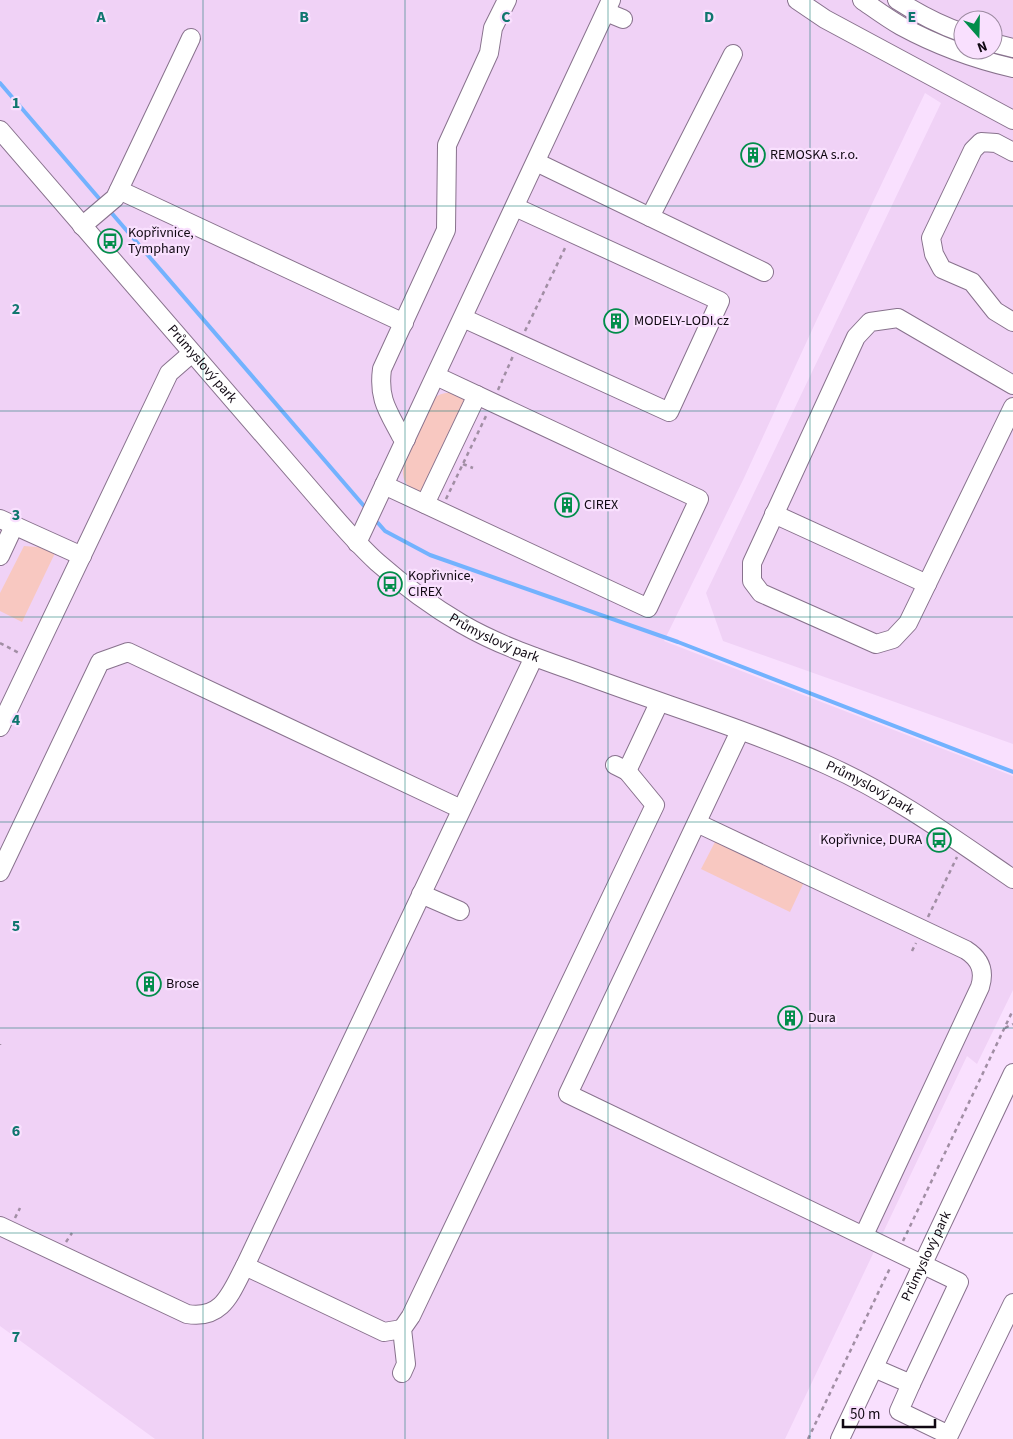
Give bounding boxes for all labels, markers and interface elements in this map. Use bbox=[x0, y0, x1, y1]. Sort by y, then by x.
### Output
text: A bbox=[95, 6, 106, 28]
text: B bbox=[299, 6, 309, 28]
text: C bbox=[501, 6, 511, 28]
text: D bbox=[704, 6, 714, 28]
text: E bbox=[908, 6, 916, 28]
north arrow bbox=[953, 10, 1003, 60]
text: N bbox=[974, 35, 990, 57]
text: 1 bbox=[12, 92, 20, 114]
building icon: REMOSKA s.r.o. bbox=[740, 142, 766, 168]
place label: REMOSKA s.r.o. bbox=[770, 145, 858, 165]
place label: Kopřivnice, Tymphany bbox=[128, 223, 194, 259]
bus stop icon: Kopřivnice, Tymphany bbox=[97, 228, 123, 254]
text: 2 bbox=[12, 298, 20, 320]
building icon: MODELY-LODI.cz bbox=[603, 308, 629, 334]
place label: MODELY-LODI.cz bbox=[634, 311, 729, 331]
street label: Průmyslový park bbox=[162, 320, 242, 407]
building icon: CIREX bbox=[554, 492, 580, 518]
place label: CIREX bbox=[584, 495, 618, 515]
text: 3 bbox=[12, 504, 20, 526]
place label: Kopřivnice, CIREX bbox=[408, 566, 474, 602]
bus stop icon: Kopřivnice, CIREX bbox=[377, 571, 403, 597]
street label: Průmyslový park bbox=[445, 608, 542, 668]
text: 4 bbox=[12, 709, 21, 731]
street label: Průmyslový park bbox=[823, 756, 918, 820]
bus stop icon: Kopřivnice, DURA bbox=[926, 827, 952, 853]
place label: Kopřivnice, DURA bbox=[820, 830, 922, 850]
text: 5 bbox=[12, 915, 20, 937]
building icon: Brose bbox=[136, 971, 162, 997]
place label: Brose bbox=[166, 974, 199, 994]
building icon: Dura bbox=[777, 1005, 803, 1031]
place label: Dura bbox=[808, 1008, 836, 1028]
text: 6 bbox=[12, 1120, 20, 1142]
street label: Průmyslový park bbox=[896, 1208, 956, 1305]
text: 7 bbox=[12, 1326, 20, 1348]
scale bar bbox=[843, 1396, 936, 1428]
text: 50 m bbox=[850, 1404, 880, 1425]

